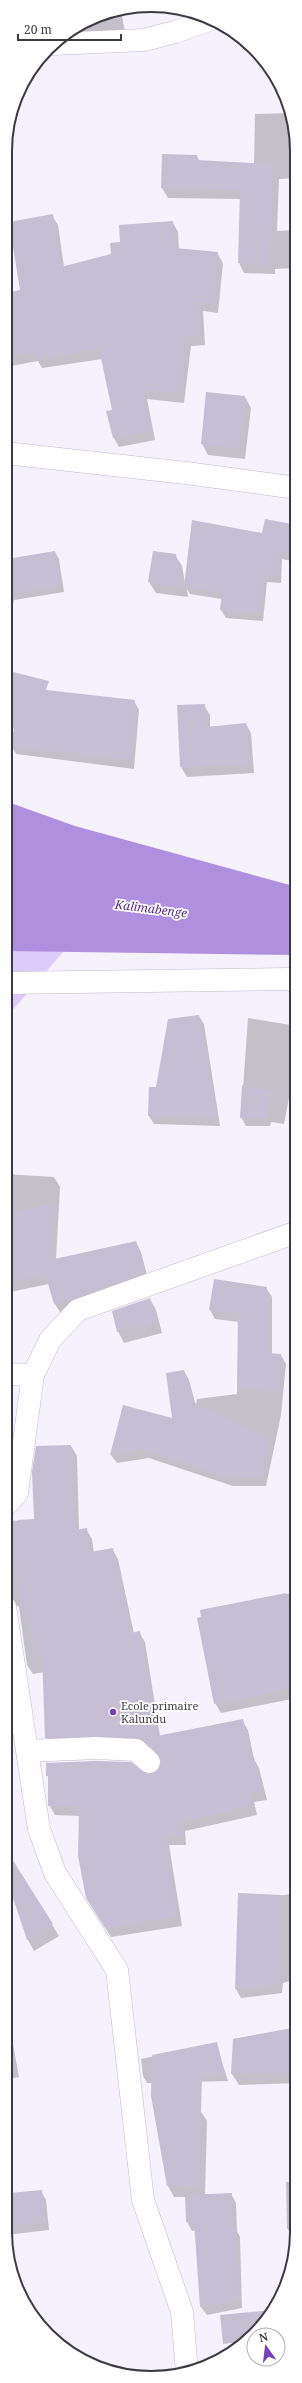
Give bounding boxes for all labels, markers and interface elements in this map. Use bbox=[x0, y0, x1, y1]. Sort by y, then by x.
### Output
scale bar bbox=[18, 16, 121, 42]
text: 20 m bbox=[24, 21, 52, 38]
water label: Kalimabenge bbox=[113, 896, 188, 921]
place label: Ecole primaire Kalundu bbox=[121, 1698, 199, 1726]
marker: Ecole primaire Kalundu bbox=[108, 1707, 118, 1717]
north arrow bbox=[246, 2327, 286, 2367]
text: N bbox=[257, 2328, 270, 2345]

